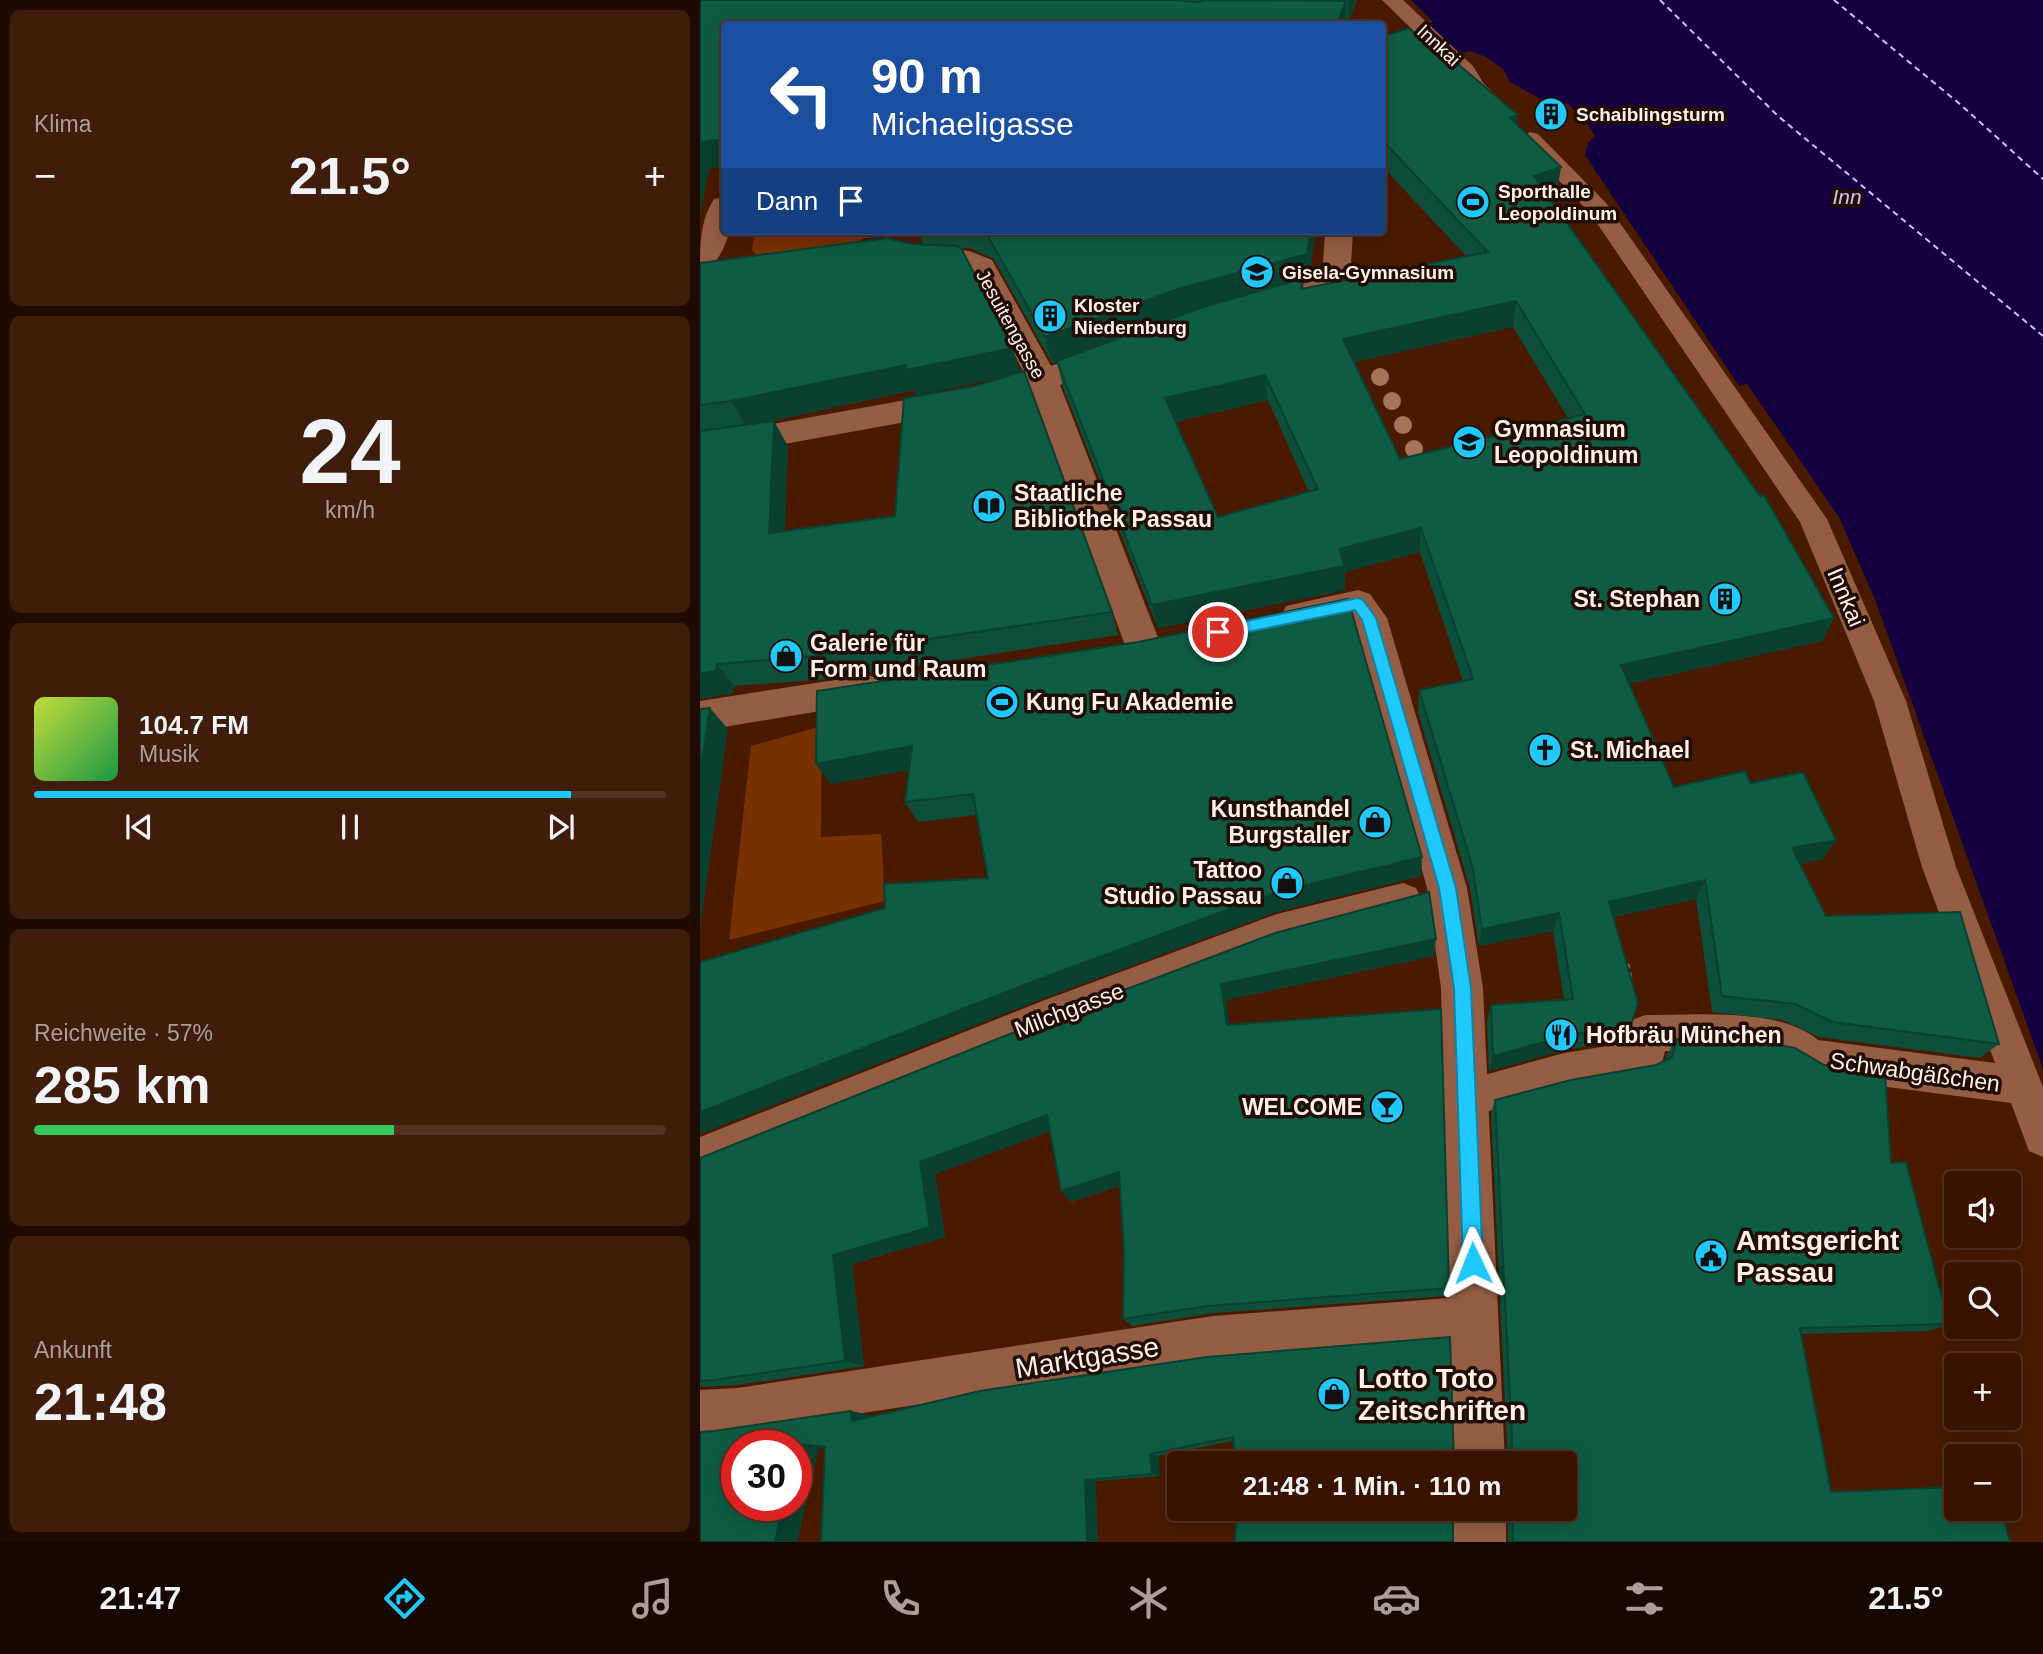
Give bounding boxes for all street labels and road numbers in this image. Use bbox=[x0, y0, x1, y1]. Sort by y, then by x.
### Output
street label: Innkai bbox=[1413, 20, 1464, 70]
street label: Jesuitengasse bbox=[972, 266, 1049, 382]
street label: Innkai bbox=[1822, 564, 1870, 630]
street label: Milchgasse bbox=[1011, 977, 1127, 1043]
street label: Schwabgäßchen bbox=[1828, 1047, 2002, 1097]
street label: Marktgasse bbox=[1013, 1331, 1161, 1384]

